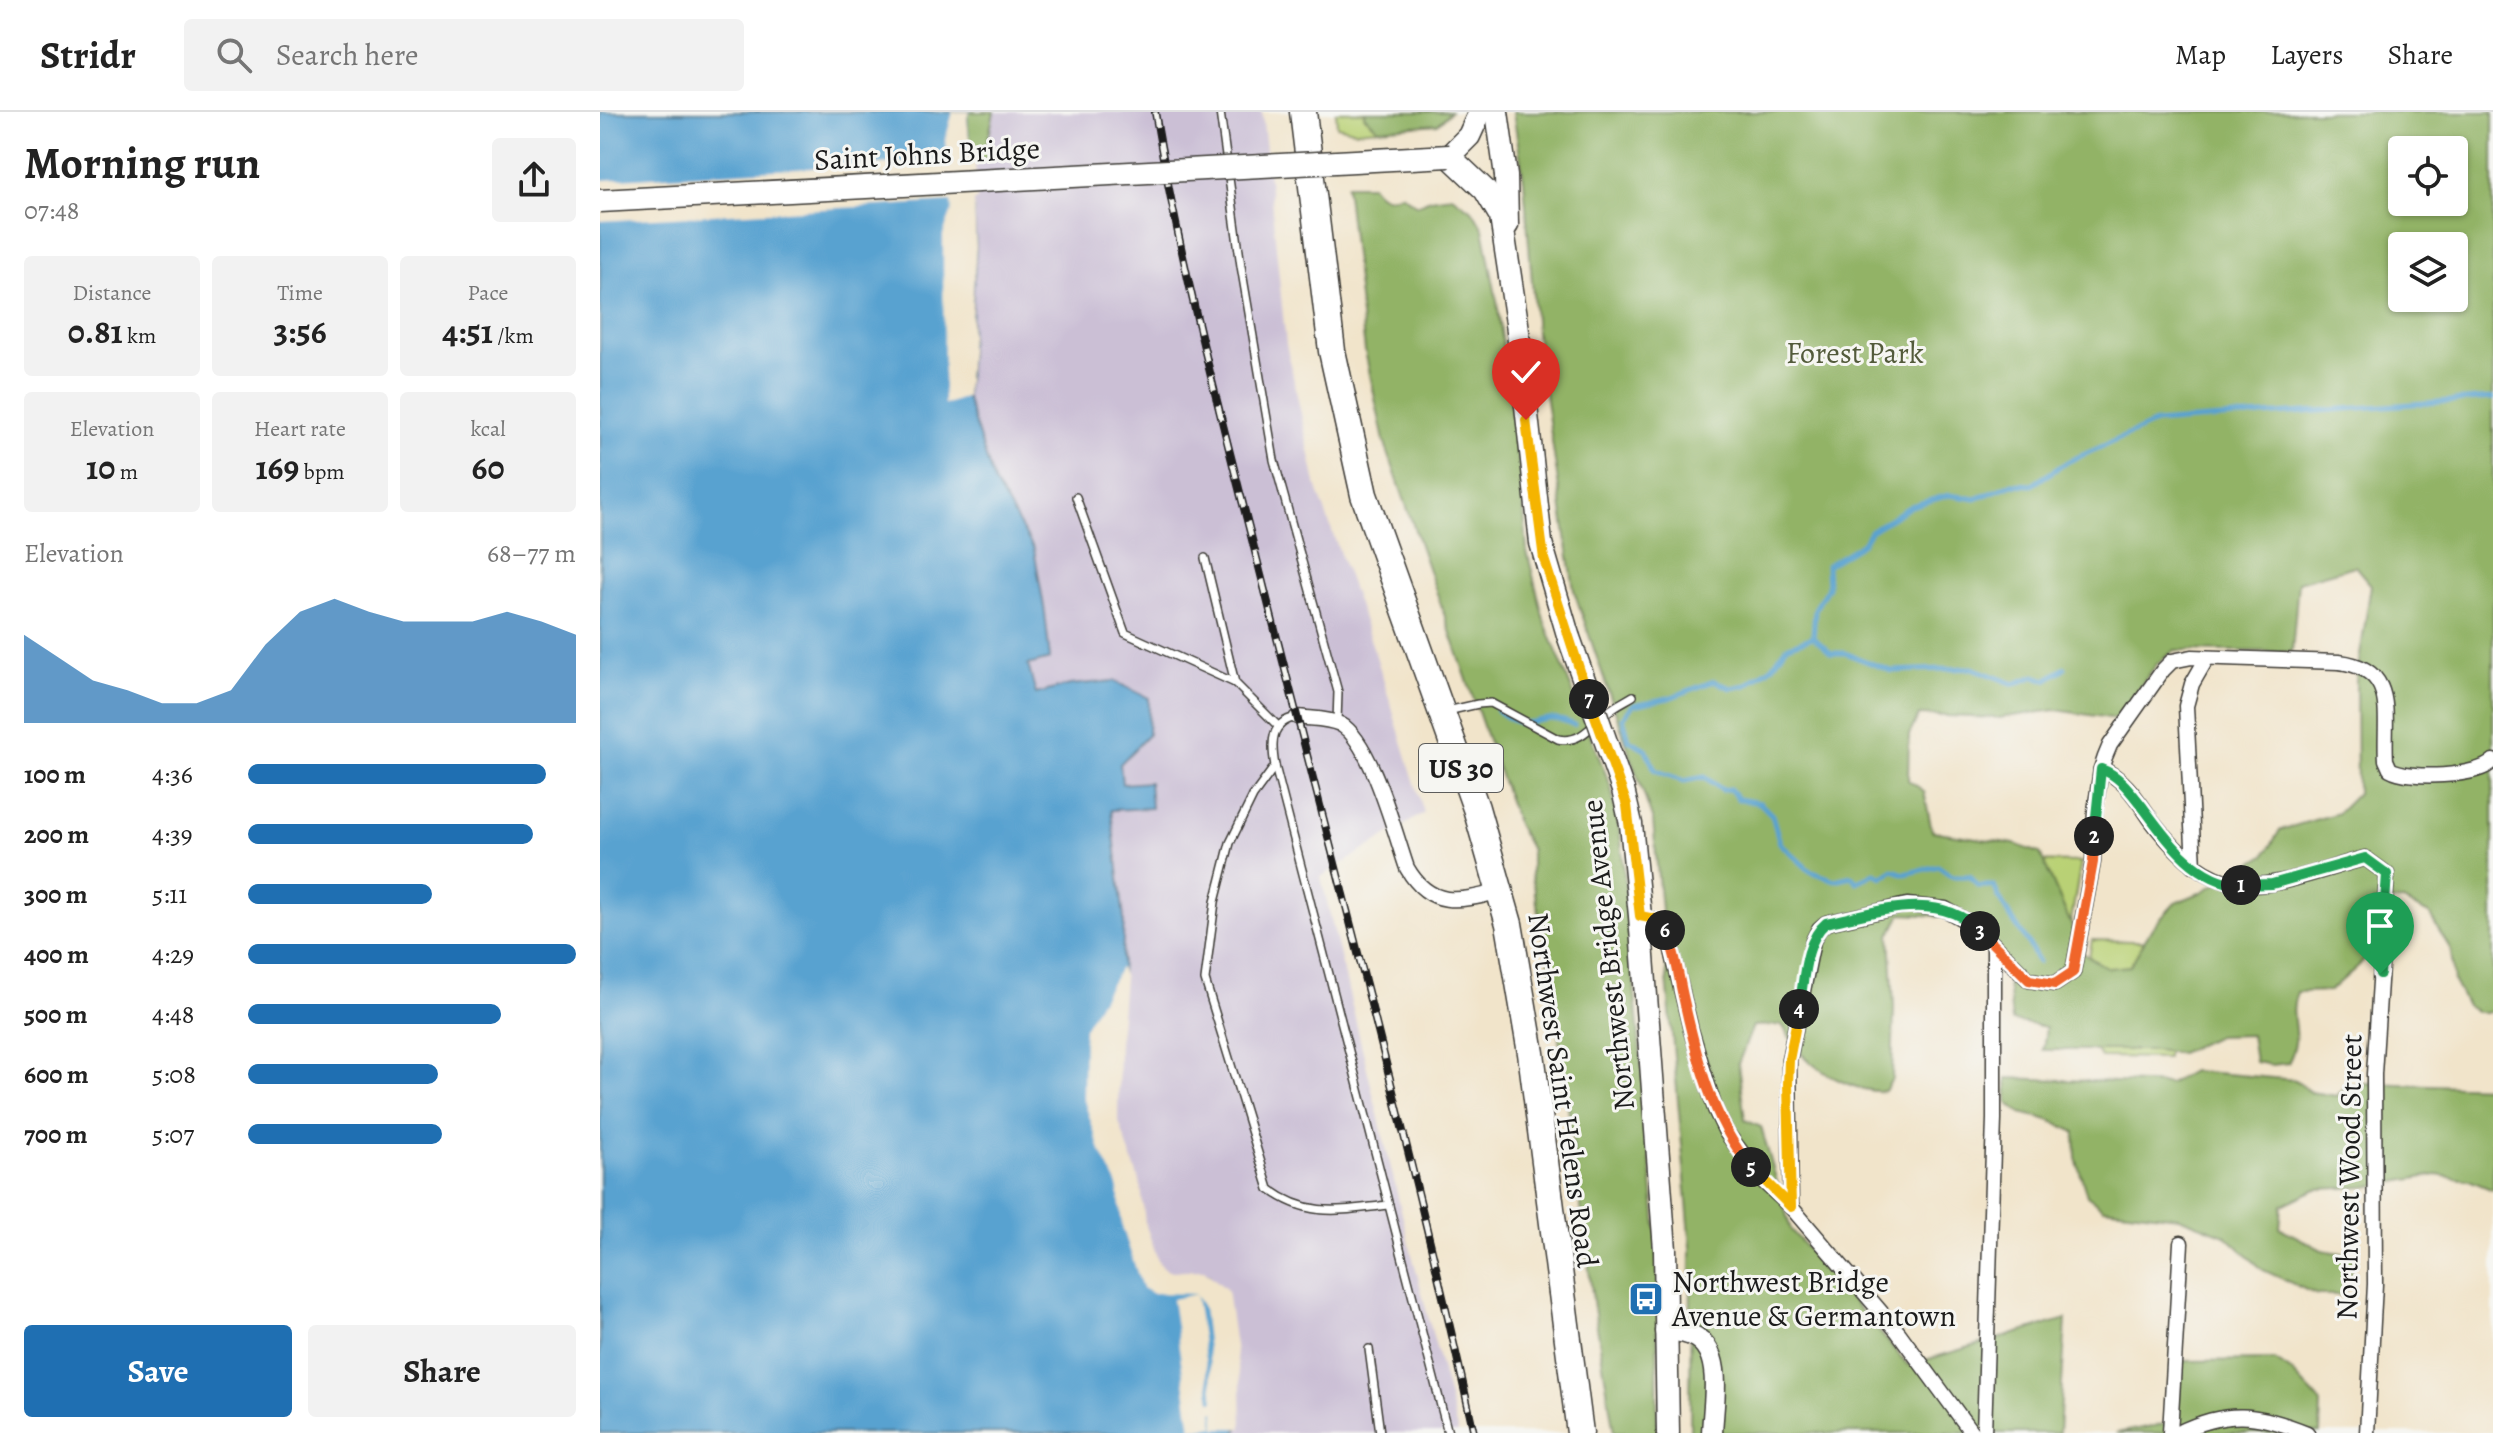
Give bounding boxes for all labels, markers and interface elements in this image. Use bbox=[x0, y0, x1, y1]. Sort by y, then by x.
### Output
search box bbox=[184, 19, 744, 91]
text: Stridr bbox=[40, 29, 136, 81]
icon: search bbox=[212, 33, 256, 77]
text: Search here bbox=[276, 35, 419, 75]
text: Map bbox=[2175, 36, 2226, 74]
text: Layers bbox=[2270, 36, 2343, 74]
text: Share bbox=[2387, 36, 2453, 74]
street label: Saint Johns Bridge bbox=[813, 128, 1041, 180]
text: Morning run bbox=[24, 133, 260, 193]
map controls bbox=[2388, 136, 2468, 312]
button: locate bbox=[2388, 136, 2468, 216]
button: share bbox=[492, 138, 576, 222]
text: 07:48 bbox=[24, 193, 79, 228]
button: layers bbox=[2388, 232, 2468, 312]
text: Distance bbox=[73, 278, 151, 308]
text: Time bbox=[277, 278, 323, 308]
text: Pace bbox=[468, 278, 508, 308]
text: 0.81 bbox=[68, 308, 123, 355]
text: 3:56 bbox=[273, 308, 327, 355]
text: 4:51 bbox=[442, 308, 493, 355]
text: km bbox=[123, 321, 156, 351]
text: /km bbox=[493, 321, 534, 351]
park label: Forest Park bbox=[1786, 333, 1924, 373]
pin bbox=[1492, 338, 1560, 420]
icon: check bbox=[1504, 350, 1548, 394]
text: Elevation bbox=[70, 414, 154, 444]
text: Heart rate bbox=[254, 414, 346, 444]
text: kcal bbox=[470, 414, 506, 444]
text: 10 bbox=[86, 444, 115, 491]
text: 169 bbox=[255, 444, 299, 491]
text: 60 bbox=[472, 444, 504, 491]
text: m bbox=[115, 457, 138, 487]
text: bpm bbox=[299, 457, 345, 487]
text: Elevation bbox=[24, 536, 124, 571]
text: 68–77 m bbox=[487, 536, 576, 571]
pin: 7 bbox=[1569, 679, 1609, 719]
text: 7 bbox=[1584, 684, 1594, 714]
road number: US 30 bbox=[1419, 744, 1503, 792]
text: 100 m bbox=[24, 757, 86, 792]
text: 4:36 bbox=[152, 757, 193, 792]
street label: Northwest Bridge Avenue bbox=[1572, 798, 1644, 1112]
pin: 2 bbox=[2074, 816, 2114, 856]
text: 200 m bbox=[24, 817, 89, 852]
text: 4:39 bbox=[152, 817, 193, 852]
text: 2 bbox=[2089, 821, 2099, 851]
pin: 1 bbox=[2221, 865, 2261, 905]
text: 1 bbox=[2237, 870, 2245, 900]
text: 300 m bbox=[24, 877, 88, 912]
text: 5:11 bbox=[152, 877, 187, 912]
pin bbox=[2346, 892, 2414, 974]
icon: arrive bbox=[2358, 904, 2402, 948]
street label: Northwest Saint Helens Road bbox=[1518, 910, 1608, 1271]
pin: 6 bbox=[1645, 910, 1685, 950]
pin: 3 bbox=[1960, 911, 2000, 951]
text: 6 bbox=[1660, 915, 1670, 945]
text: 3 bbox=[1975, 916, 1985, 946]
text: 400 m bbox=[24, 937, 89, 972]
text: 4:29 bbox=[152, 937, 194, 972]
pin: 4 bbox=[1779, 989, 1819, 1029]
text: 4 bbox=[1794, 994, 1804, 1024]
text: 500 m bbox=[24, 997, 88, 1032]
text: 4:48 bbox=[152, 997, 194, 1032]
street label: Northwest Wood Street bbox=[2327, 1033, 2371, 1320]
text: 600 m bbox=[24, 1057, 89, 1092]
text: 5:08 bbox=[152, 1057, 196, 1092]
text: 700 m bbox=[24, 1117, 88, 1152]
text: 5:07 bbox=[152, 1117, 194, 1152]
pin: 5 bbox=[1731, 1147, 1771, 1187]
text: 5 bbox=[1746, 1152, 1756, 1182]
place label: Northwest Bridge Avenue & Germantown bbox=[1671, 1262, 1956, 1336]
bus stop icon: Northwest Bridge Avenue & Germantown bbox=[1627, 1280, 1665, 1318]
button: Save bbox=[24, 1325, 292, 1417]
button: Share bbox=[308, 1325, 576, 1417]

